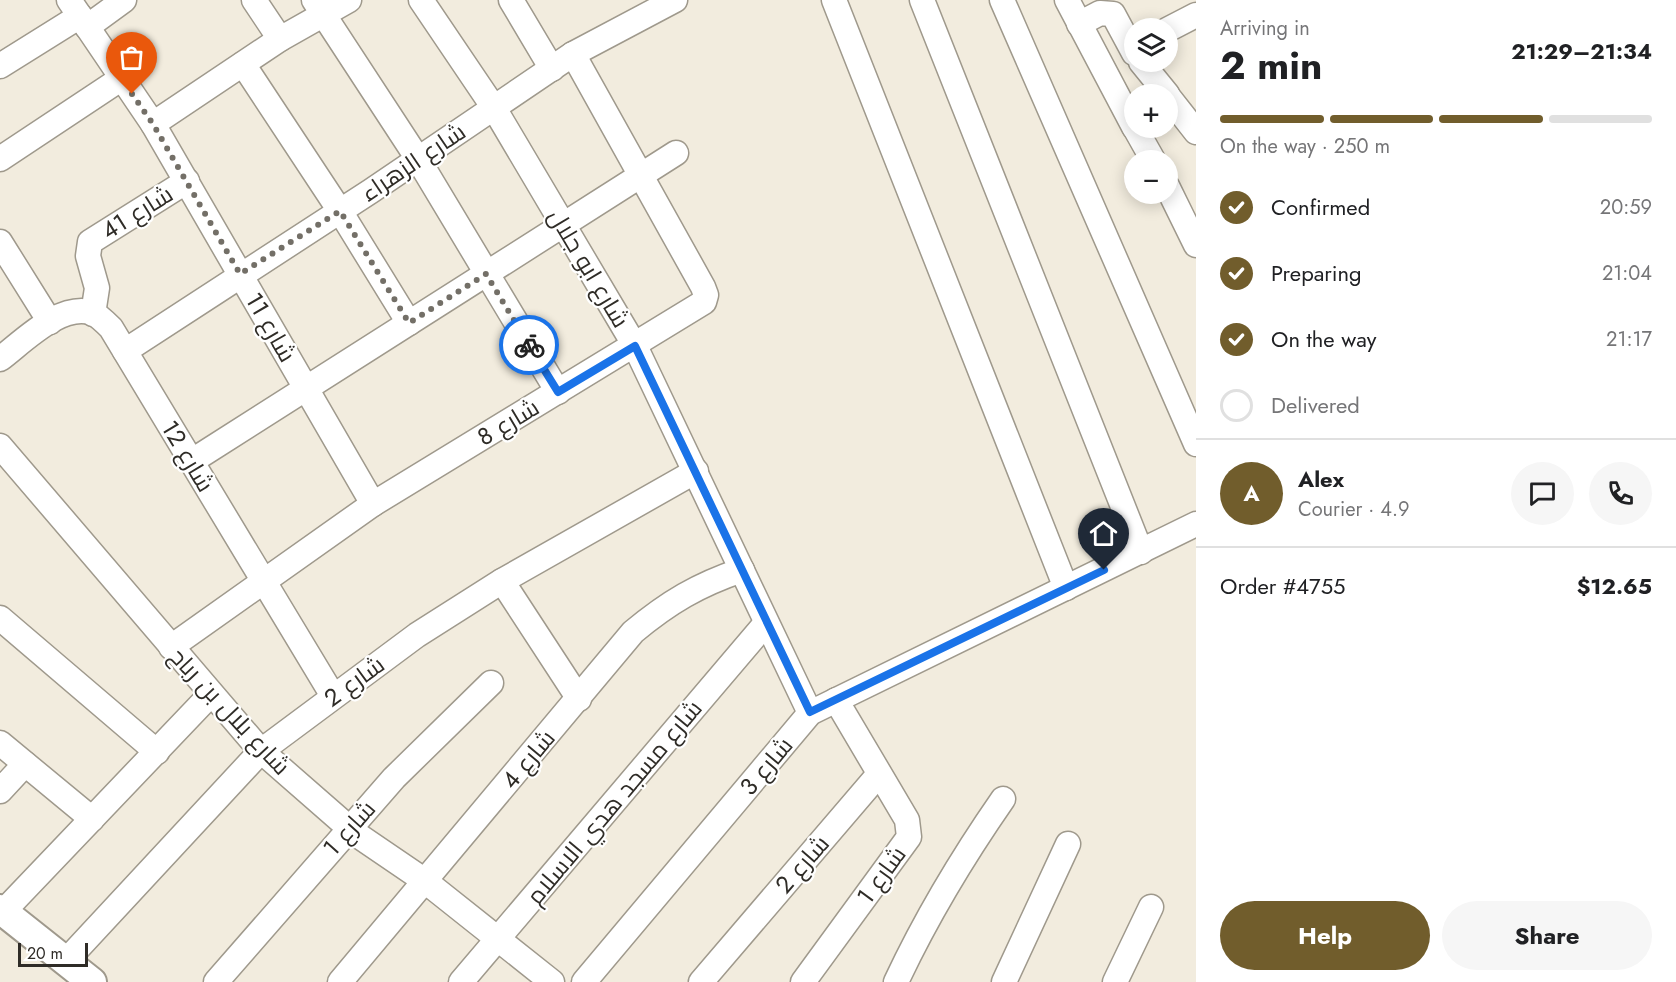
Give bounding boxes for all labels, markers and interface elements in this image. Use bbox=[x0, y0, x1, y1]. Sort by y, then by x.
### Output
text: Arriving in bbox=[1220, 14, 1310, 43]
map controls bbox=[1124, 18, 1178, 204]
button: layers bbox=[1124, 18, 1178, 72]
pin bbox=[106, 32, 157, 94]
text: 21:29–21:34 bbox=[1511, 35, 1652, 67]
text: 2 min bbox=[1220, 37, 1322, 94]
icon: bag bbox=[115, 41, 148, 74]
button: + bbox=[1124, 84, 1178, 138]
street label: شارع الزهراء bbox=[354, 114, 472, 210]
text: On the way · 250 m bbox=[1220, 132, 1390, 161]
button: − bbox=[1124, 150, 1178, 204]
street label: شارع 41 bbox=[94, 176, 180, 248]
icon: check bbox=[1220, 191, 1253, 224]
text: Confirmed bbox=[1271, 191, 1370, 223]
text: 20:59 bbox=[1600, 193, 1652, 222]
street label: شارع ابو جلال bbox=[540, 202, 638, 334]
icon: check bbox=[1220, 257, 1253, 290]
text: Preparing bbox=[1271, 257, 1362, 289]
text: 21:04 bbox=[1602, 259, 1652, 288]
street label: شارع 11 bbox=[237, 286, 305, 368]
courier bbox=[499, 315, 559, 375]
icon: check bbox=[1220, 323, 1253, 356]
text: On the way bbox=[1271, 323, 1376, 355]
text: 21:17 bbox=[1606, 325, 1652, 354]
icon: bike bbox=[513, 329, 546, 362]
text: Delivered bbox=[1271, 389, 1360, 421]
street label: شارع 8 bbox=[470, 390, 546, 454]
street label: شارع 12 bbox=[153, 413, 223, 499]
button: chat bbox=[1511, 462, 1574, 525]
button: phone bbox=[1589, 462, 1652, 525]
text: Alex bbox=[1298, 463, 1344, 495]
text: A bbox=[1243, 477, 1260, 509]
text: Courier · 4.9 bbox=[1298, 495, 1410, 524]
pin bbox=[1078, 508, 1129, 570]
icon: home bbox=[1087, 517, 1120, 550]
text: Order #4755 bbox=[1220, 570, 1345, 602]
text: $12.65 bbox=[1577, 570, 1652, 602]
street label: شارع بلال بن رباح bbox=[161, 639, 299, 783]
street label: شارع 2 bbox=[316, 647, 392, 715]
street label: شارع مسجد هدي الاسلام bbox=[518, 692, 711, 913]
street label: شارع 4 bbox=[493, 722, 563, 796]
street label: شارع 3 bbox=[731, 729, 801, 803]
street label: شارع 1 bbox=[314, 792, 384, 864]
street label: شارع 2 bbox=[767, 827, 837, 901]
street label: شارع 1 bbox=[848, 839, 914, 911]
button: Help bbox=[1220, 901, 1430, 970]
button: Share bbox=[1442, 901, 1652, 970]
scale bar bbox=[18, 940, 88, 968]
text: 20 m bbox=[27, 942, 63, 965]

